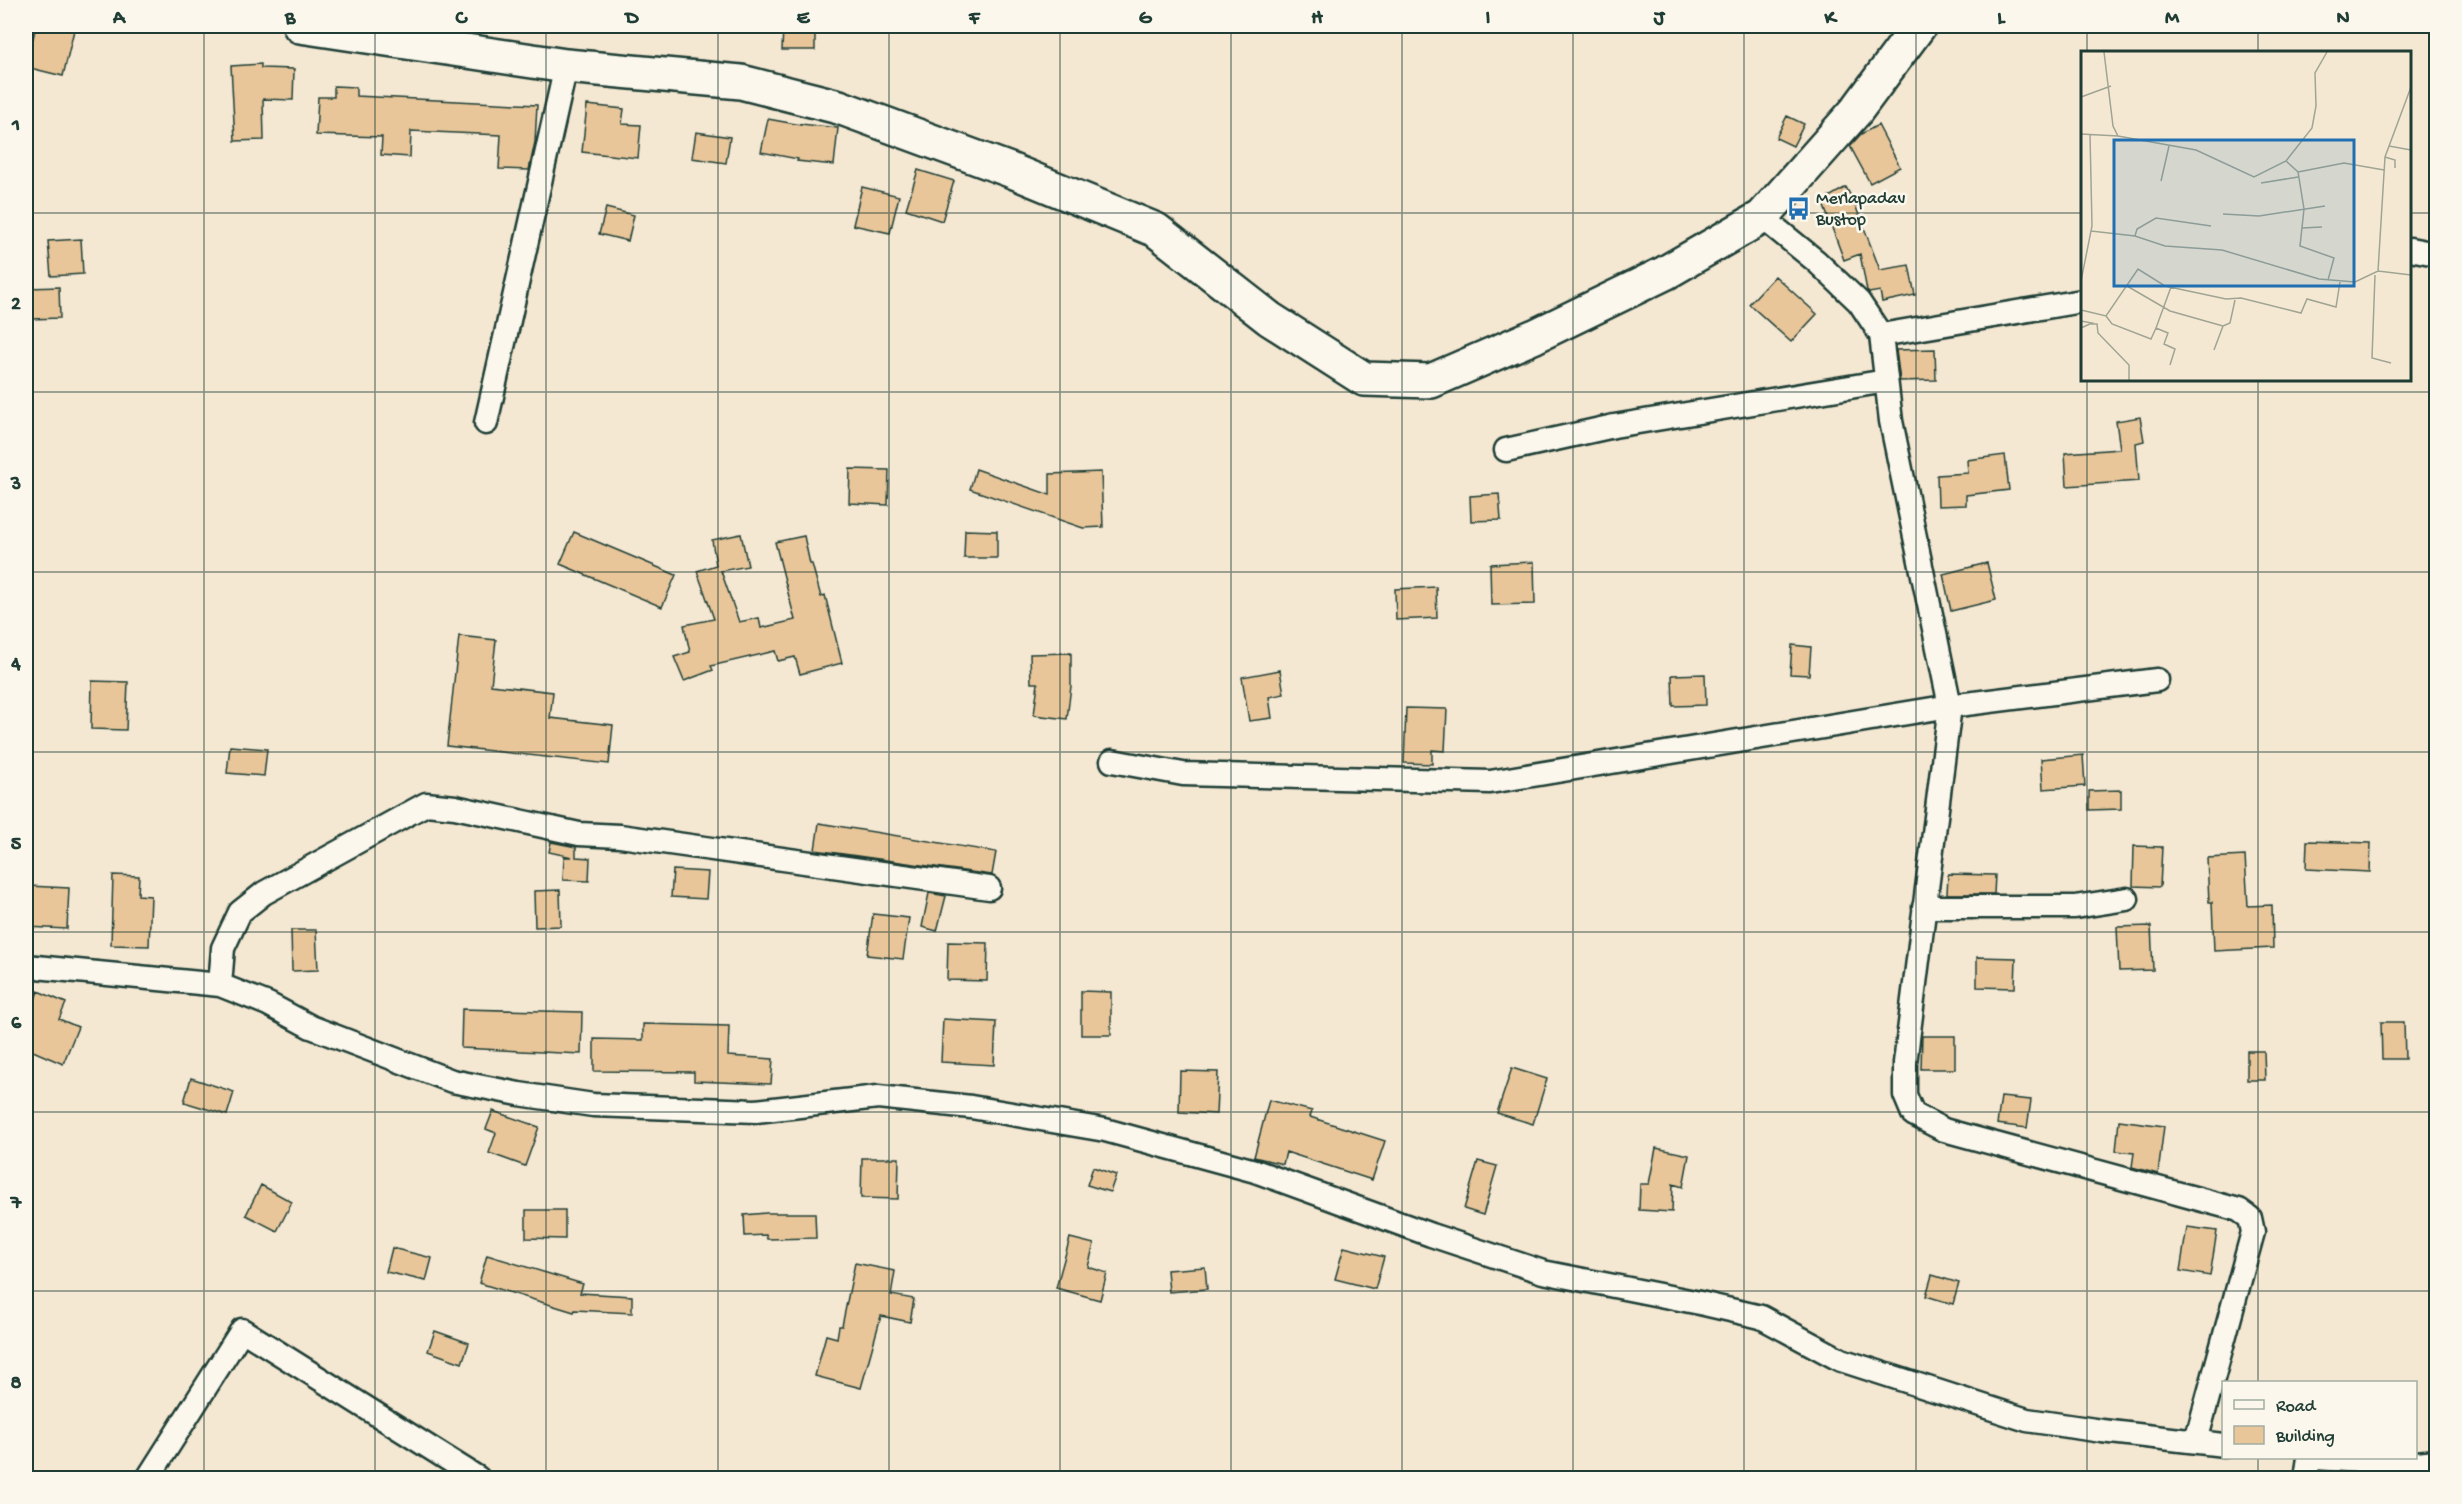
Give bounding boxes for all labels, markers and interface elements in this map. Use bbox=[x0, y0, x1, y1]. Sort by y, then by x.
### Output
text: A bbox=[112, 8, 127, 31]
text: B bbox=[284, 8, 296, 31]
text: C bbox=[455, 8, 469, 31]
text: D bbox=[623, 8, 639, 31]
text: E bbox=[797, 8, 811, 31]
text: F bbox=[968, 8, 981, 31]
text: G bbox=[1139, 8, 1153, 31]
text: H bbox=[1311, 8, 1323, 31]
text: I bbox=[1486, 8, 1491, 31]
text: J bbox=[1653, 8, 1666, 31]
text: K bbox=[1823, 8, 1838, 31]
text: L bbox=[1997, 8, 2006, 31]
text: M bbox=[2165, 8, 2180, 31]
text: N bbox=[2336, 8, 2350, 31]
inset map bbox=[2081, 51, 2411, 381]
text: 1 bbox=[11, 115, 20, 138]
place label: Merlapadav Bustop bbox=[1815, 189, 1906, 231]
bus stop icon: Merlapadav Bustop bbox=[1785, 196, 1811, 222]
text: 2 bbox=[11, 294, 21, 317]
text: 3 bbox=[10, 474, 21, 497]
text: 4 bbox=[10, 654, 21, 677]
text: 5 bbox=[11, 834, 22, 857]
text: 6 bbox=[11, 1013, 22, 1036]
text: 7 bbox=[10, 1193, 23, 1216]
text: 8 bbox=[11, 1373, 22, 1396]
legend bbox=[2222, 1381, 2417, 1459]
text: Road bbox=[2276, 1397, 2317, 1418]
text: Building bbox=[2275, 1427, 2335, 1448]

